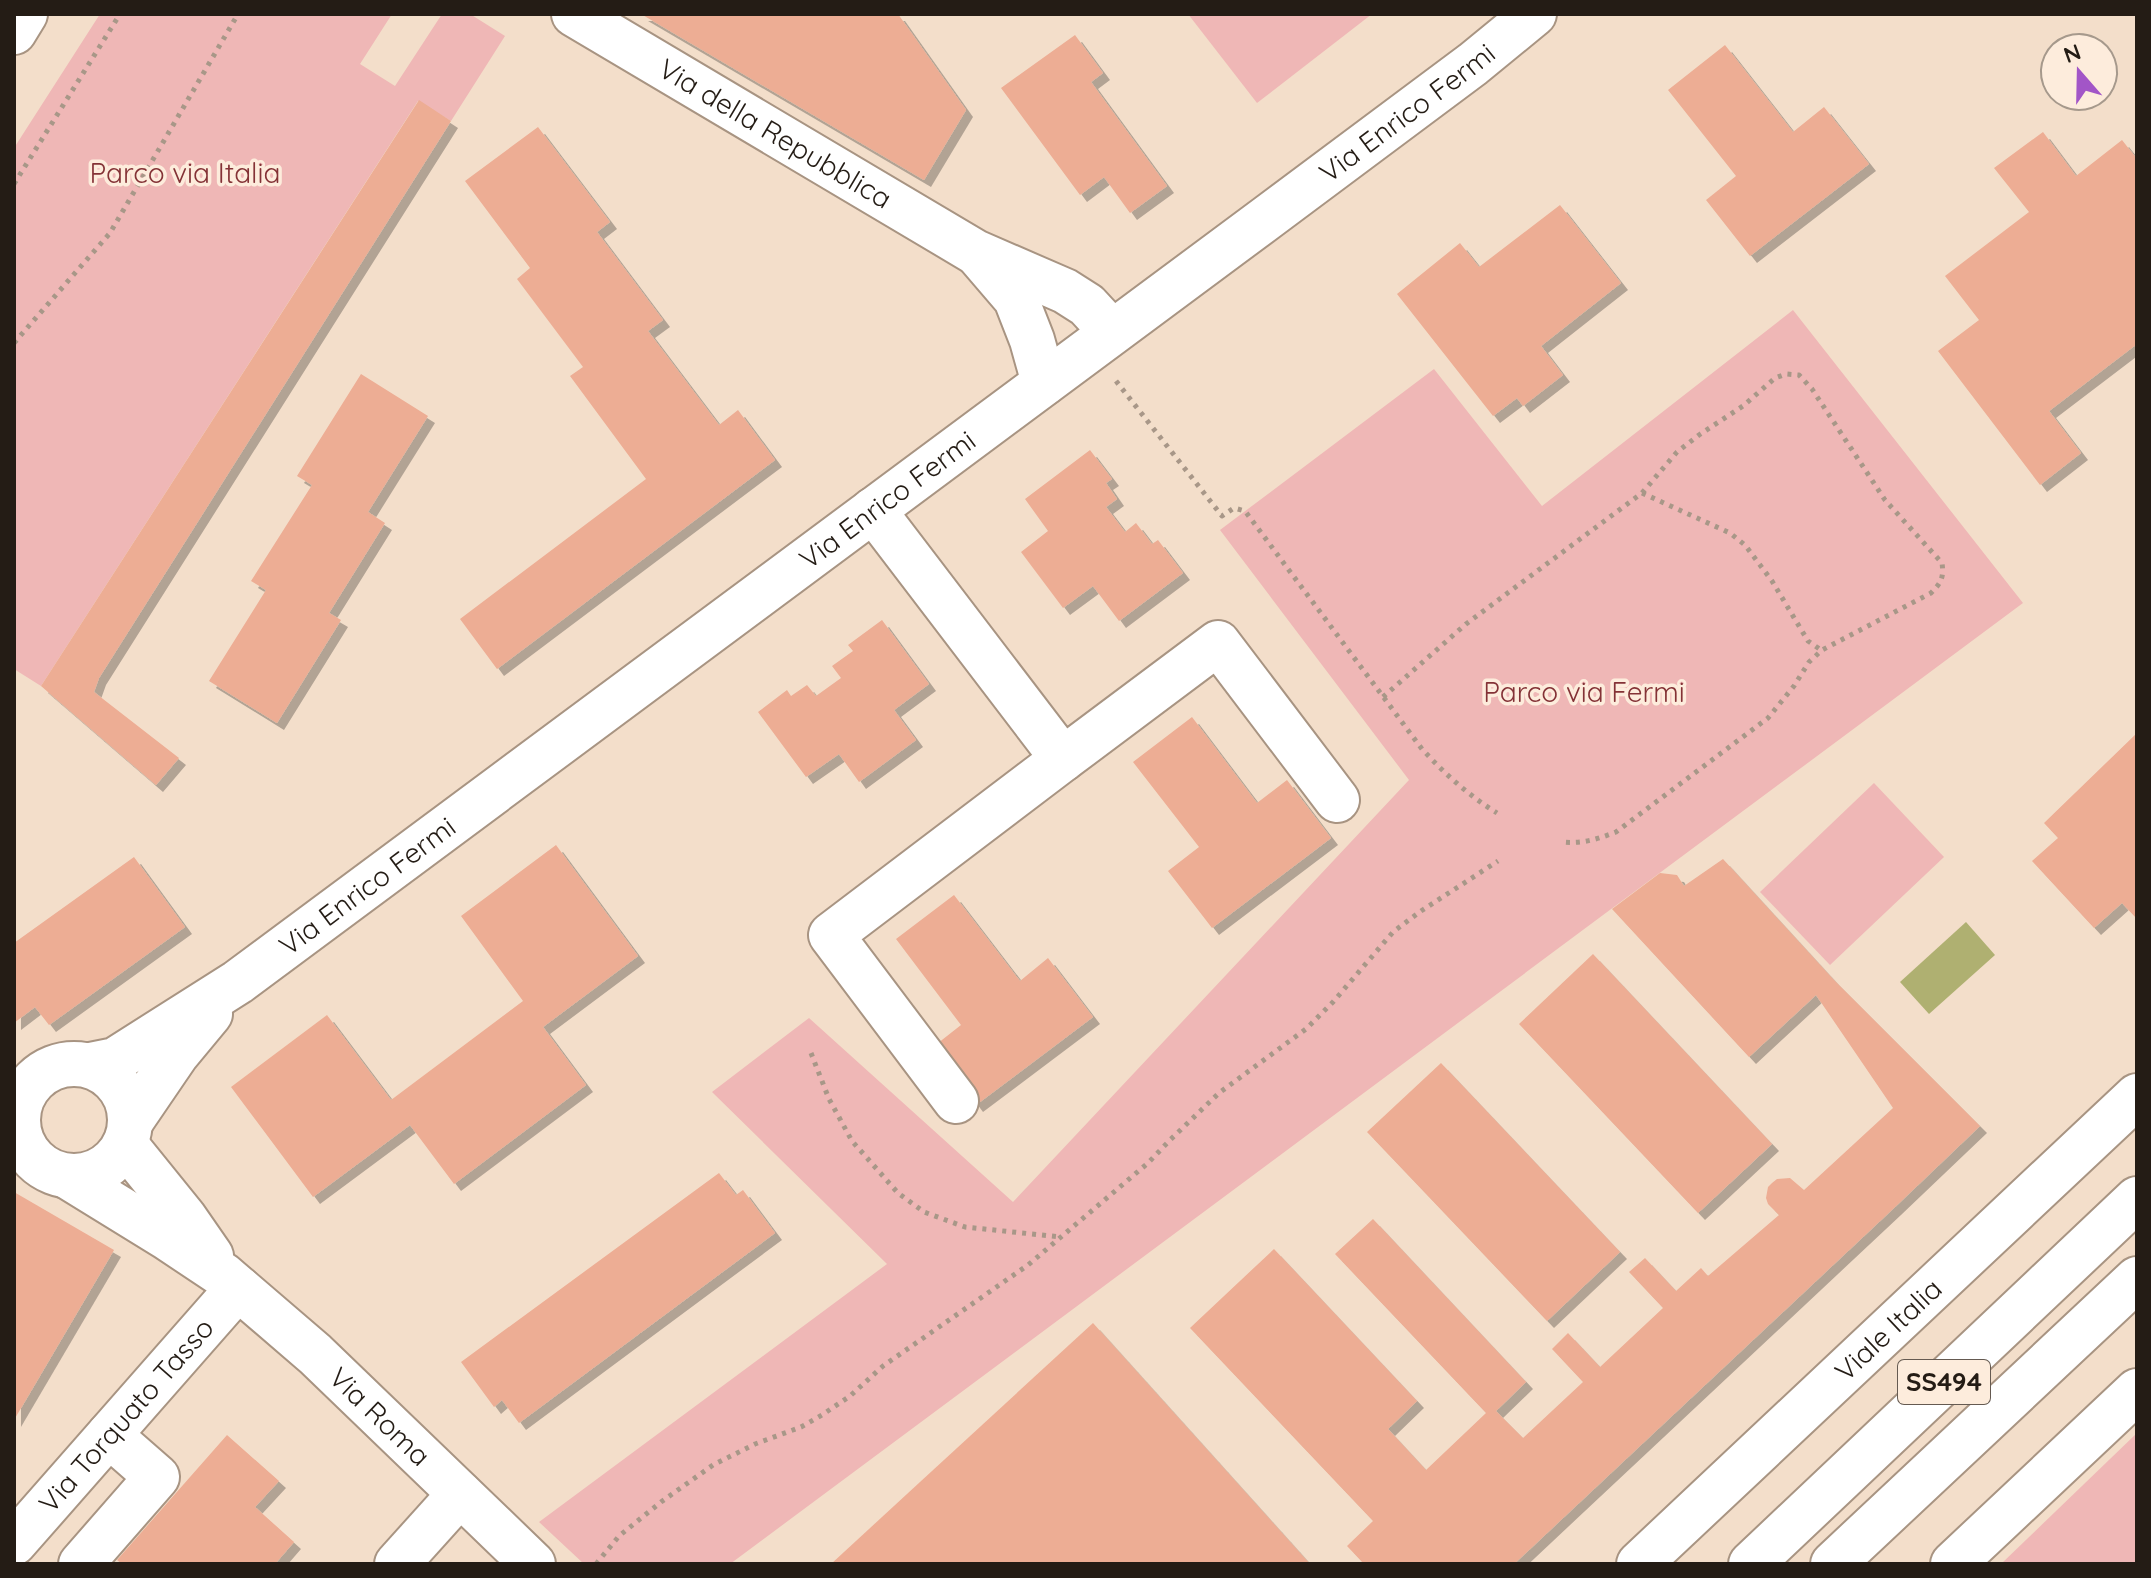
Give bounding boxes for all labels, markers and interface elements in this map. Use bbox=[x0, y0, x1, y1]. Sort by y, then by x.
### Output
north arrow bbox=[2039, 32, 2119, 112]
street label: Via Enrico Fermi bbox=[1312, 35, 1502, 190]
text: N bbox=[2060, 37, 2085, 69]
street label: Via della Repubblica bbox=[653, 50, 898, 216]
park label: Parco via Italia bbox=[89, 155, 281, 190]
street label: Via Enrico Fermi bbox=[792, 422, 982, 576]
park label: Parco via Fermi bbox=[1483, 674, 1685, 709]
street label: Via Enrico Fermi bbox=[272, 809, 462, 963]
street label: Viale Italia bbox=[1827, 1271, 1949, 1388]
street label: Via Torquato Tasso bbox=[31, 1310, 221, 1520]
street label: Via Roma bbox=[322, 1359, 438, 1473]
road number: SS494 bbox=[1898, 1360, 1990, 1404]

